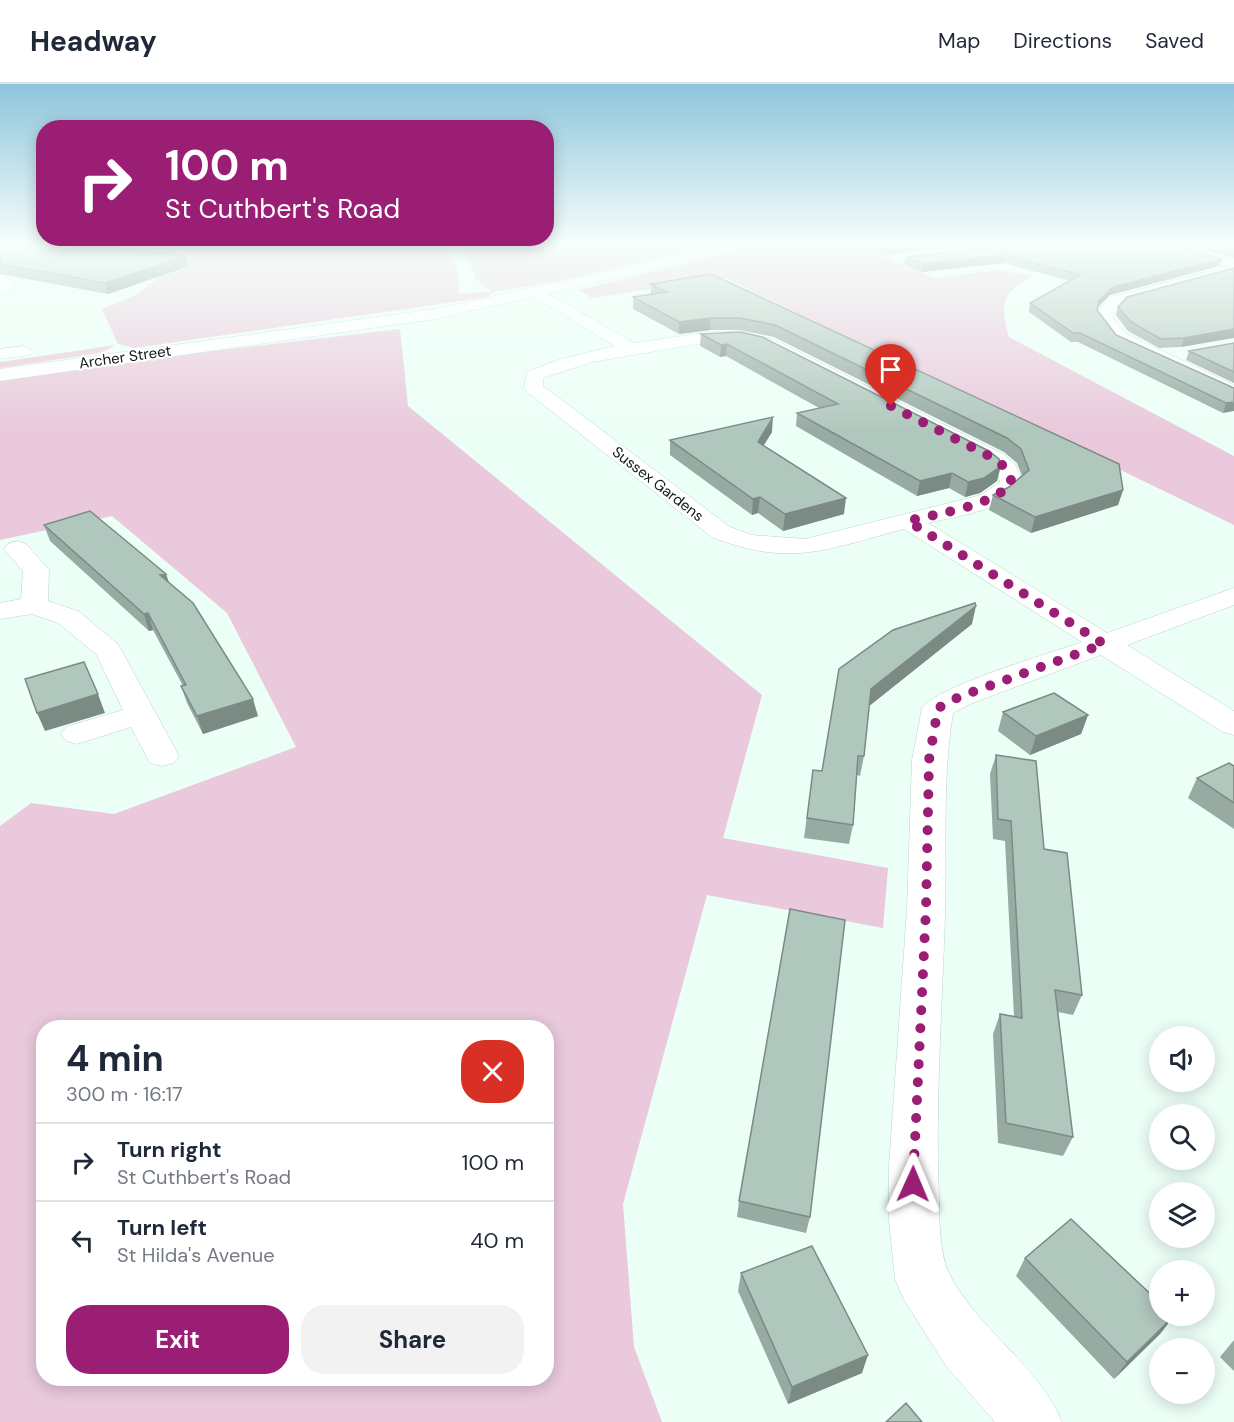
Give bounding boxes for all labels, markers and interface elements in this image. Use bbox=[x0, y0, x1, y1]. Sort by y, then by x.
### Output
text: Headway bbox=[30, 23, 157, 60]
text: Map bbox=[938, 27, 980, 55]
text: Directions bbox=[1013, 27, 1112, 55]
text: Saved bbox=[1145, 27, 1204, 55]
text: 100 m bbox=[165, 138, 289, 193]
icon: right bbox=[66, 144, 144, 222]
text: St Cuthbert's Road bbox=[165, 191, 400, 226]
street label: Archer Street bbox=[78, 341, 173, 373]
pin bbox=[865, 344, 916, 406]
icon: arrive bbox=[874, 353, 907, 386]
street label: Sussex Gardens bbox=[608, 442, 708, 526]
map controls bbox=[1149, 1026, 1215, 1404]
button: sound bbox=[1149, 1026, 1215, 1092]
text: 4 min bbox=[66, 1035, 164, 1082]
button: close bbox=[461, 1040, 524, 1103]
text: 300 m · 16:17 bbox=[66, 1081, 183, 1107]
button: search bbox=[1149, 1104, 1215, 1170]
text: Turn right bbox=[117, 1135, 222, 1164]
icon: right bbox=[66, 1146, 99, 1179]
text: 100 m bbox=[462, 1148, 524, 1177]
position arrow bbox=[881, 1152, 945, 1216]
text: St Cuthbert's Road bbox=[117, 1164, 291, 1190]
button: layers bbox=[1149, 1182, 1215, 1248]
text: Turn left bbox=[117, 1213, 207, 1242]
icon: left bbox=[66, 1224, 99, 1257]
text: 40 m bbox=[470, 1226, 524, 1255]
text: St Hilda's Avenue bbox=[117, 1242, 275, 1268]
button: + bbox=[1149, 1260, 1215, 1326]
button: Exit bbox=[66, 1305, 289, 1374]
button: Share bbox=[301, 1305, 524, 1374]
button: − bbox=[1149, 1338, 1215, 1404]

